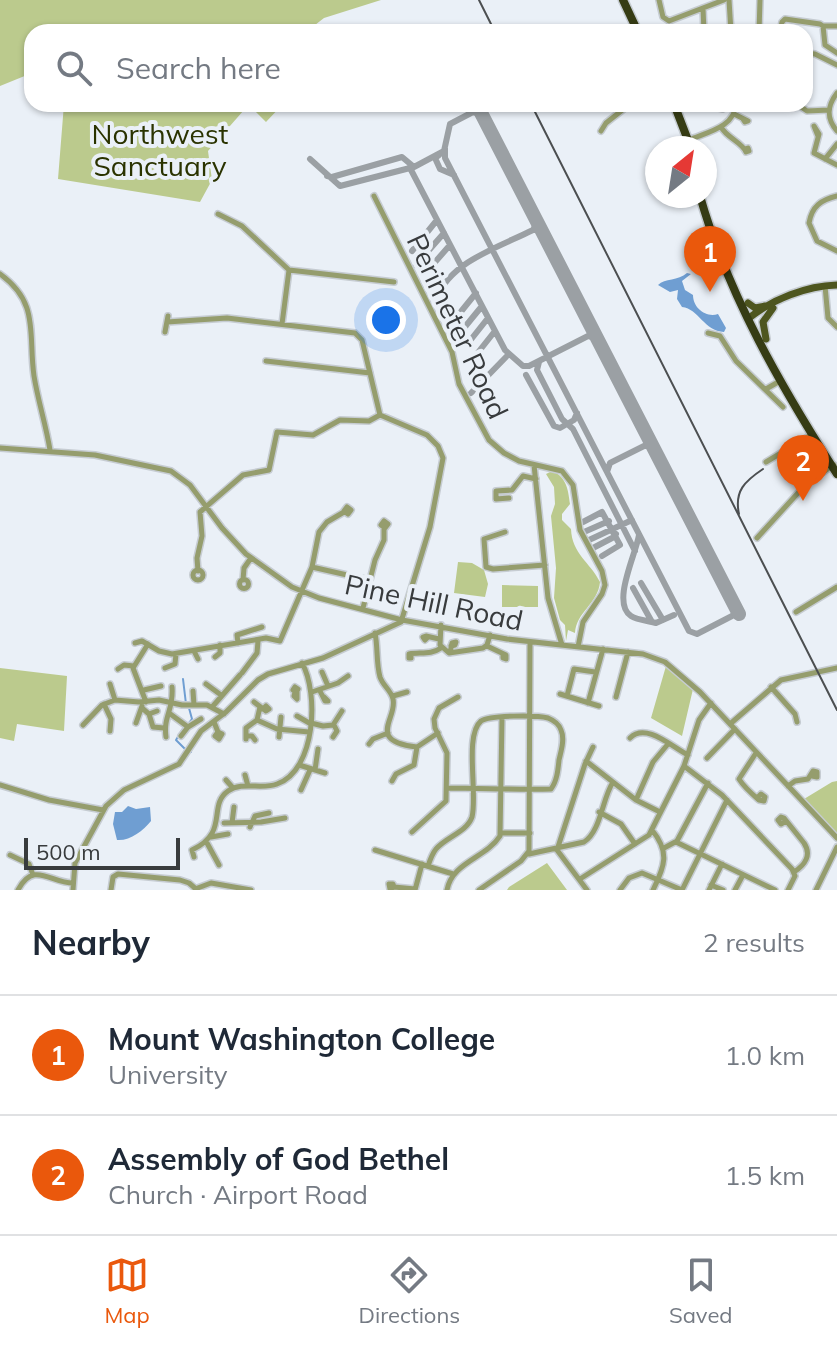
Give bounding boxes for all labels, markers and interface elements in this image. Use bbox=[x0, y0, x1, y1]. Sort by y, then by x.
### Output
search box bbox=[24, 24, 813, 112]
icon: search bbox=[52, 46, 96, 90]
text: Search here bbox=[116, 49, 281, 87]
park label: Northwest Sanctuary bbox=[92, 116, 229, 183]
north arrow bbox=[645, 136, 717, 208]
pin: 1 bbox=[684, 226, 736, 292]
street label: Perimeter Road bbox=[400, 228, 516, 424]
your location bbox=[366, 300, 406, 340]
pin: 2 bbox=[777, 435, 829, 501]
street label: Pine Hill Road bbox=[342, 566, 526, 638]
scale bar bbox=[24, 834, 180, 870]
text: 500 m bbox=[36, 838, 101, 866]
text: Nearby bbox=[32, 921, 150, 964]
text: 2 results bbox=[703, 926, 805, 959]
text: Mount Washington College bbox=[108, 1020, 495, 1058]
text: 1 bbox=[50, 1039, 66, 1072]
text: 1.0 km bbox=[725, 1039, 805, 1072]
text: University bbox=[108, 1058, 228, 1091]
text: Assembly of God Bethel bbox=[108, 1140, 449, 1178]
text: 2 bbox=[50, 1159, 66, 1192]
text: 1.5 km bbox=[725, 1159, 805, 1192]
text: Church · Airport Road bbox=[108, 1178, 368, 1211]
tab: Map bbox=[104, 1253, 150, 1329]
tab: Directions bbox=[359, 1253, 460, 1329]
tab: Saved bbox=[669, 1253, 733, 1329]

